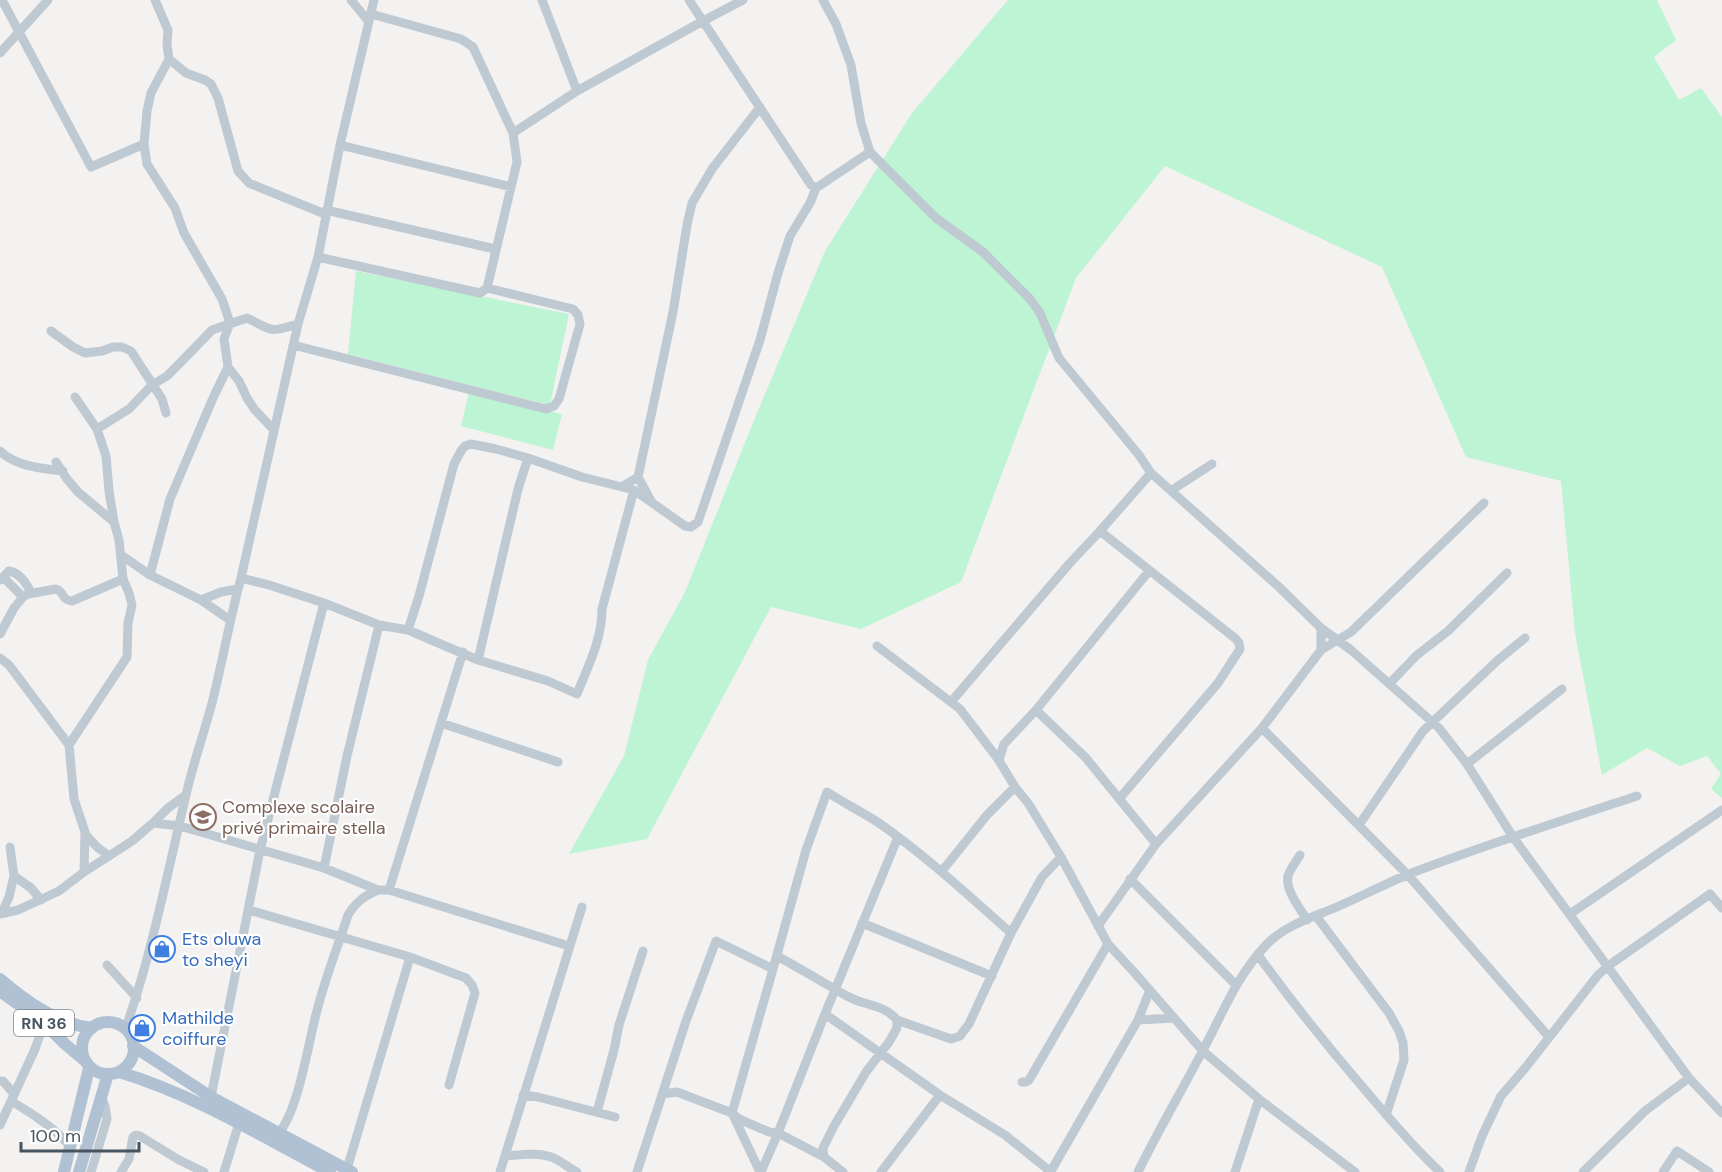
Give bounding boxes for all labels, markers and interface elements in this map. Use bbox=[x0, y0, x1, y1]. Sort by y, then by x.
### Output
place label: Complexe scolaire privé primaire stella bbox=[222, 795, 386, 840]
school or university icon: Complexe scolaire privé primaire stella bbox=[188, 802, 218, 832]
place label: Ets oluwa to sheyi bbox=[182, 927, 261, 972]
shop icon: Ets oluwa to sheyi bbox=[147, 934, 177, 964]
place label: Mathilde coiffure bbox=[162, 1006, 234, 1051]
road number: RN 36 bbox=[14, 1010, 74, 1036]
shop icon: Mathilde coiffure bbox=[127, 1013, 157, 1043]
scale bar bbox=[21, 1115, 140, 1153]
text: 100 m bbox=[30, 1124, 81, 1148]

